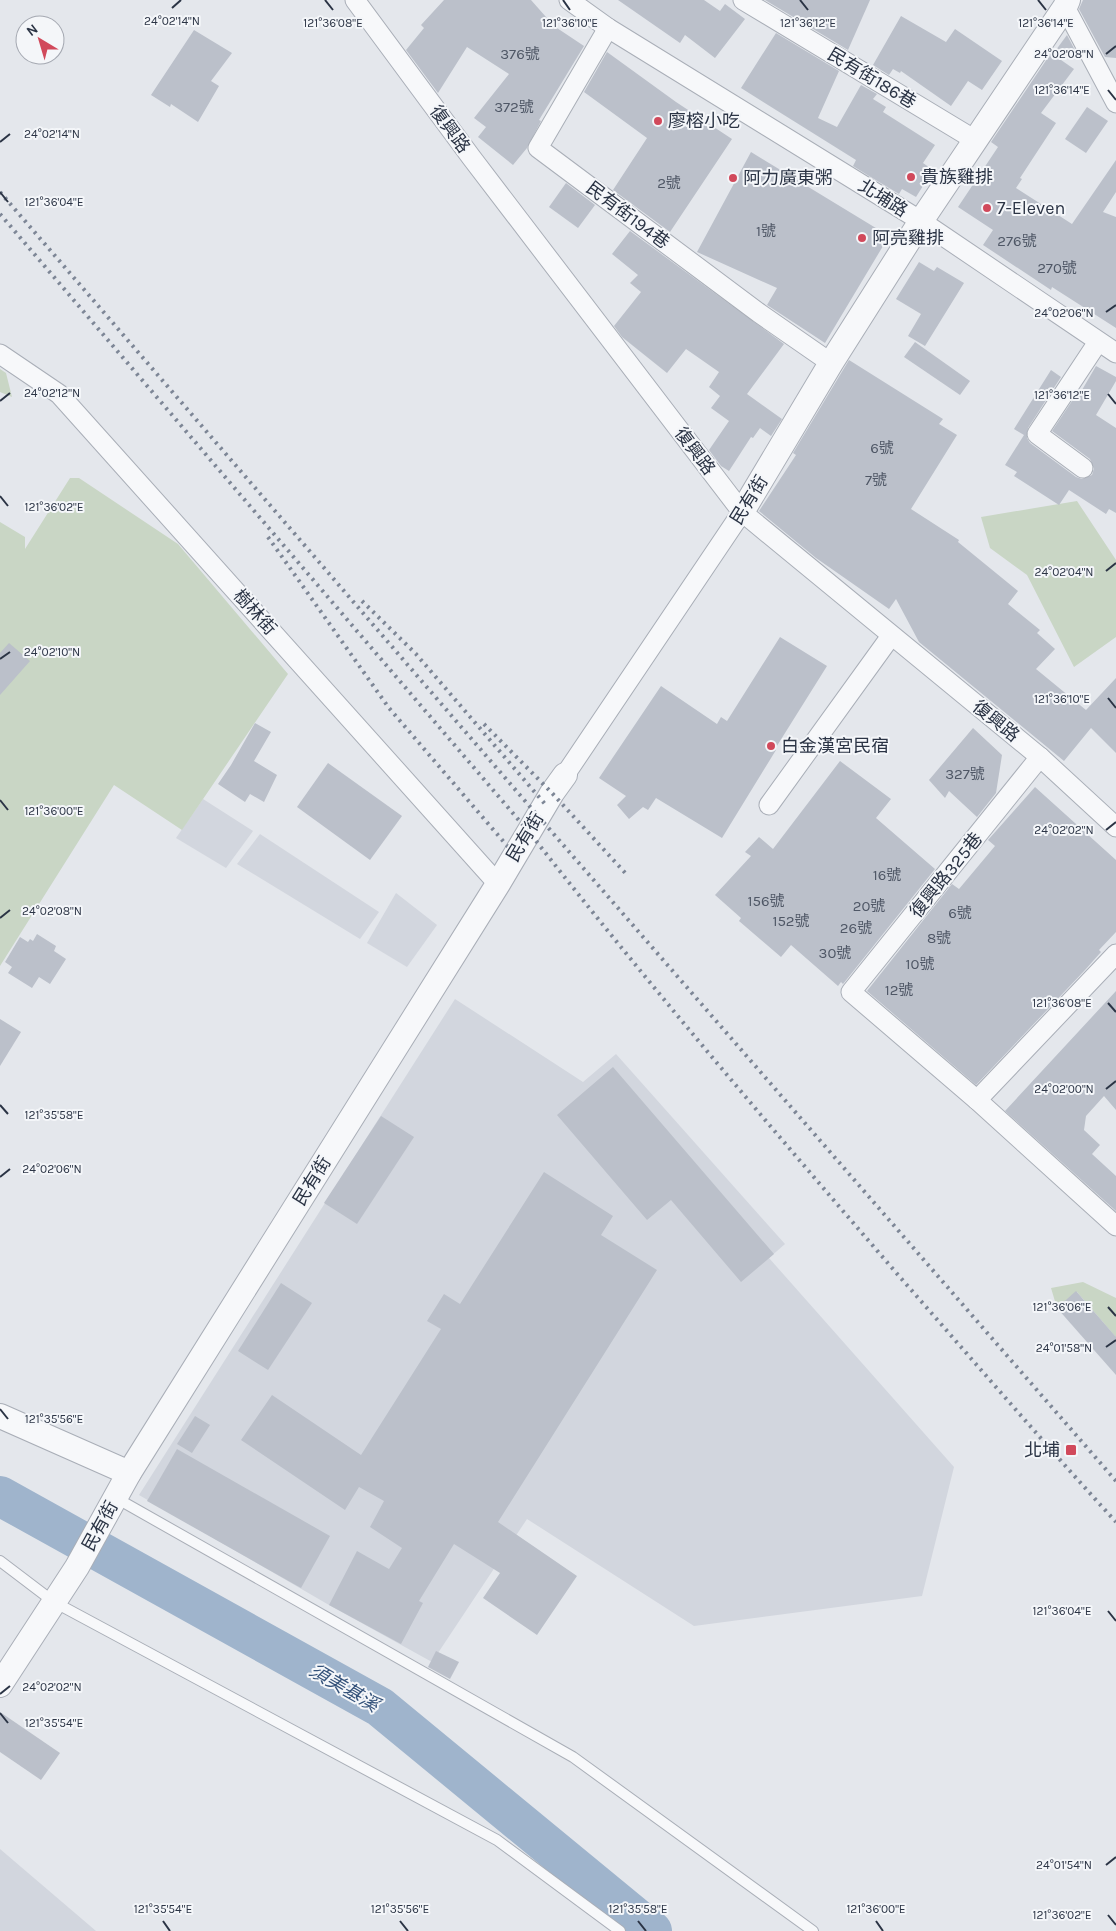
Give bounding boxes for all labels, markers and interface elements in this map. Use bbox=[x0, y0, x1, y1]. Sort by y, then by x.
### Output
text: 24°02'14"N bbox=[144, 14, 200, 28]
north arrow bbox=[15, 15, 65, 65]
text: 121°36'08"E bbox=[303, 16, 363, 30]
text: 121°36'10"E bbox=[542, 16, 598, 30]
text: 121°36'12"E bbox=[780, 16, 836, 30]
text: 121°36'14"E bbox=[1018, 16, 1074, 30]
text: N bbox=[23, 20, 41, 40]
street label: 民有街186巷 bbox=[824, 43, 920, 113]
house number: 376號 bbox=[500, 45, 540, 63]
text: 24°02'08"N bbox=[1034, 47, 1094, 61]
text: 121°36'14"E bbox=[1034, 83, 1090, 97]
house number: 372號 bbox=[494, 98, 534, 116]
street label: 復興路 bbox=[425, 101, 475, 157]
place label: 廖榕小吃 bbox=[668, 110, 740, 132]
marker: 廖榕小吃 bbox=[652, 115, 664, 127]
text: 24°02'14"N bbox=[24, 127, 80, 141]
place label: 貴族雞排 bbox=[921, 166, 993, 188]
place label: 阿力廣東粥 bbox=[743, 167, 833, 189]
marker: 貴族雞排 bbox=[905, 171, 917, 183]
marker: 阿力廣東粥 bbox=[727, 172, 739, 184]
house number: 2號 bbox=[657, 174, 681, 192]
street label: 北埔路 bbox=[854, 174, 912, 222]
street label: 民有街194巷 bbox=[582, 177, 674, 253]
text: 121°36'04"E bbox=[25, 195, 83, 209]
place label: 7-Eleven bbox=[997, 197, 1065, 219]
marker: 7-Eleven bbox=[981, 202, 993, 214]
house number: 1號 bbox=[756, 222, 776, 240]
place label: 阿亮雞排 bbox=[872, 227, 944, 249]
marker: 阿亮雞排 bbox=[856, 232, 868, 244]
house number: 276號 bbox=[997, 232, 1037, 250]
house number: 270號 bbox=[1037, 259, 1077, 277]
text: 24°02'06"N bbox=[1034, 306, 1094, 320]
text: 24°02'12"N bbox=[24, 386, 80, 400]
text: 121°36'12"E bbox=[1034, 388, 1090, 402]
street label: 復興路 bbox=[670, 423, 720, 479]
house number: 6號 bbox=[870, 439, 894, 457]
street label: 民有街 bbox=[725, 471, 773, 529]
house number: 7號 bbox=[865, 471, 887, 489]
text: 121°36'02"E bbox=[24, 500, 84, 514]
text: 24°02'04"N bbox=[1034, 565, 1094, 579]
street label: 樹林街 bbox=[229, 585, 281, 639]
text: 24°02'10"N bbox=[24, 645, 80, 659]
text: 121°36'10"E bbox=[1034, 692, 1090, 706]
street label: 復興路 bbox=[968, 695, 1024, 747]
place label: 白金漢宮民宿 bbox=[781, 735, 889, 757]
marker: 白金漢宮民宿 bbox=[765, 740, 777, 752]
house number: 327號 bbox=[945, 765, 985, 783]
text: 121°36'00"E bbox=[24, 804, 84, 818]
street label: 民有街 bbox=[502, 808, 548, 866]
text: 24°02'02"N bbox=[1034, 823, 1094, 837]
street label: 復興路325巷 bbox=[905, 828, 987, 922]
house number: 16號 bbox=[873, 866, 901, 884]
house number: 156號 bbox=[747, 892, 785, 910]
house number: 20號 bbox=[853, 897, 885, 915]
text: 24°02'08"N bbox=[22, 904, 82, 918]
house number: 6號 bbox=[948, 904, 972, 922]
house number: 152號 bbox=[772, 912, 810, 930]
house number: 26號 bbox=[840, 919, 872, 937]
house number: 8號 bbox=[927, 929, 951, 947]
house number: 30號 bbox=[819, 944, 851, 962]
house number: 10號 bbox=[906, 955, 934, 973]
house number: 12號 bbox=[885, 981, 913, 999]
text: 121°36'08"E bbox=[1032, 996, 1092, 1010]
text: 24°02'00"N bbox=[1034, 1082, 1094, 1096]
text: 121°35'58"E bbox=[24, 1108, 84, 1122]
street label: 民有街 bbox=[288, 1152, 336, 1210]
text: 24°02'06"N bbox=[22, 1162, 82, 1176]
text: 121°36'06"E bbox=[1033, 1300, 1091, 1314]
text: 24°01'58"N bbox=[1036, 1341, 1092, 1355]
text: 121°35'56"E bbox=[25, 1412, 83, 1426]
place label: 北埔 bbox=[1024, 1439, 1060, 1461]
marker: 北埔 bbox=[1064, 1443, 1078, 1457]
street label: 民有街 bbox=[77, 1497, 123, 1555]
text: 121°36'04"E bbox=[1033, 1604, 1091, 1618]
water label: 須美基溪 bbox=[306, 1659, 385, 1718]
text: 24°02'02"N bbox=[22, 1680, 82, 1694]
text: 121°35'54"E bbox=[25, 1716, 83, 1730]
text: 24°01'54"N bbox=[1036, 1858, 1092, 1872]
text: 121°35'54"E bbox=[134, 1902, 192, 1916]
text: 121°35'56"E bbox=[371, 1902, 429, 1916]
text: 121°35'58"E bbox=[608, 1902, 668, 1916]
text: 121°36'00"E bbox=[846, 1902, 906, 1916]
text: 121°36'02"E bbox=[1032, 1908, 1092, 1922]

